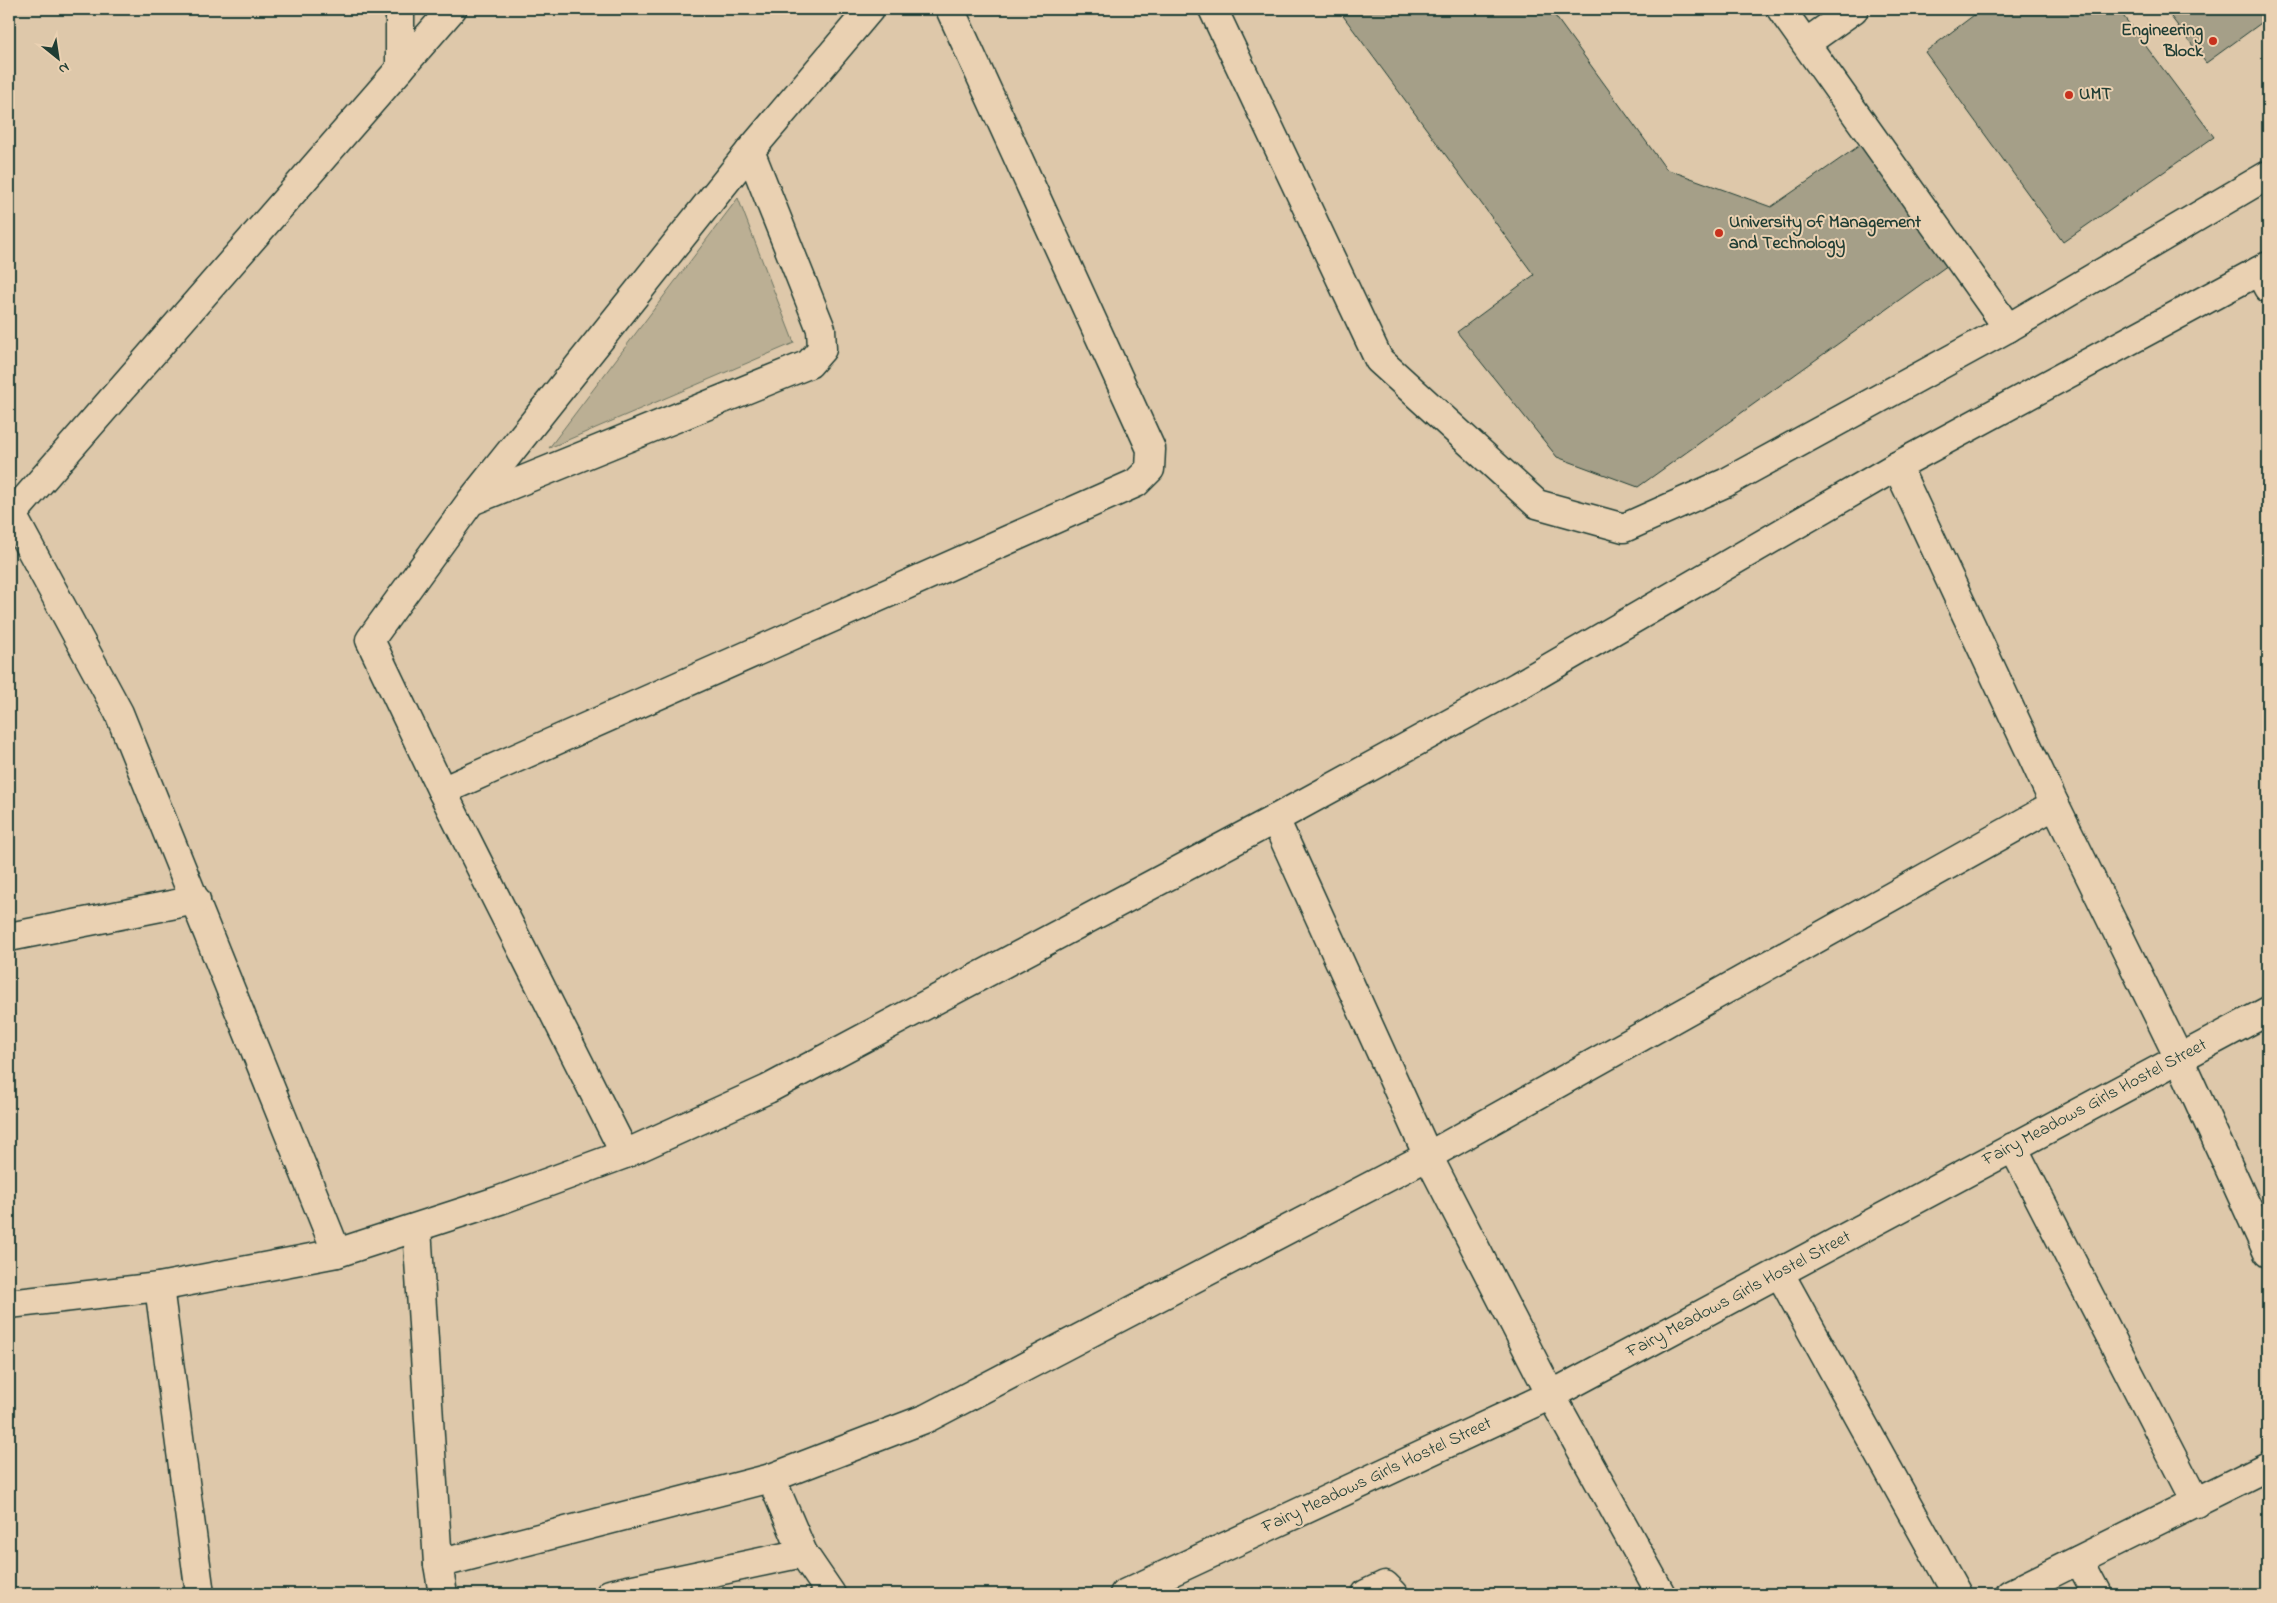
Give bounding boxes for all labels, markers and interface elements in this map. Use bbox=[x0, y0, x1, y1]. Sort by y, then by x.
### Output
place label: Engineering Block bbox=[2121, 18, 2204, 65]
north arrow bbox=[32, 32, 82, 82]
marker: Engineering Block bbox=[2207, 35, 2219, 47]
text: N bbox=[54, 57, 73, 79]
place label: UMT bbox=[2079, 82, 2112, 108]
marker: UMT bbox=[2063, 89, 2075, 101]
place label: University of Management and Technology bbox=[1729, 210, 1922, 258]
marker: University of Management and Technology bbox=[1713, 227, 1725, 239]
street label: Fairy Meadows Girls Hostel Street bbox=[1977, 1033, 2212, 1174]
street label: Fairy Meadows Girls Hostel Street bbox=[1621, 1225, 1856, 1366]
street label: Fairy Meadows Girls Hostel Street bbox=[1257, 1411, 1496, 1541]

